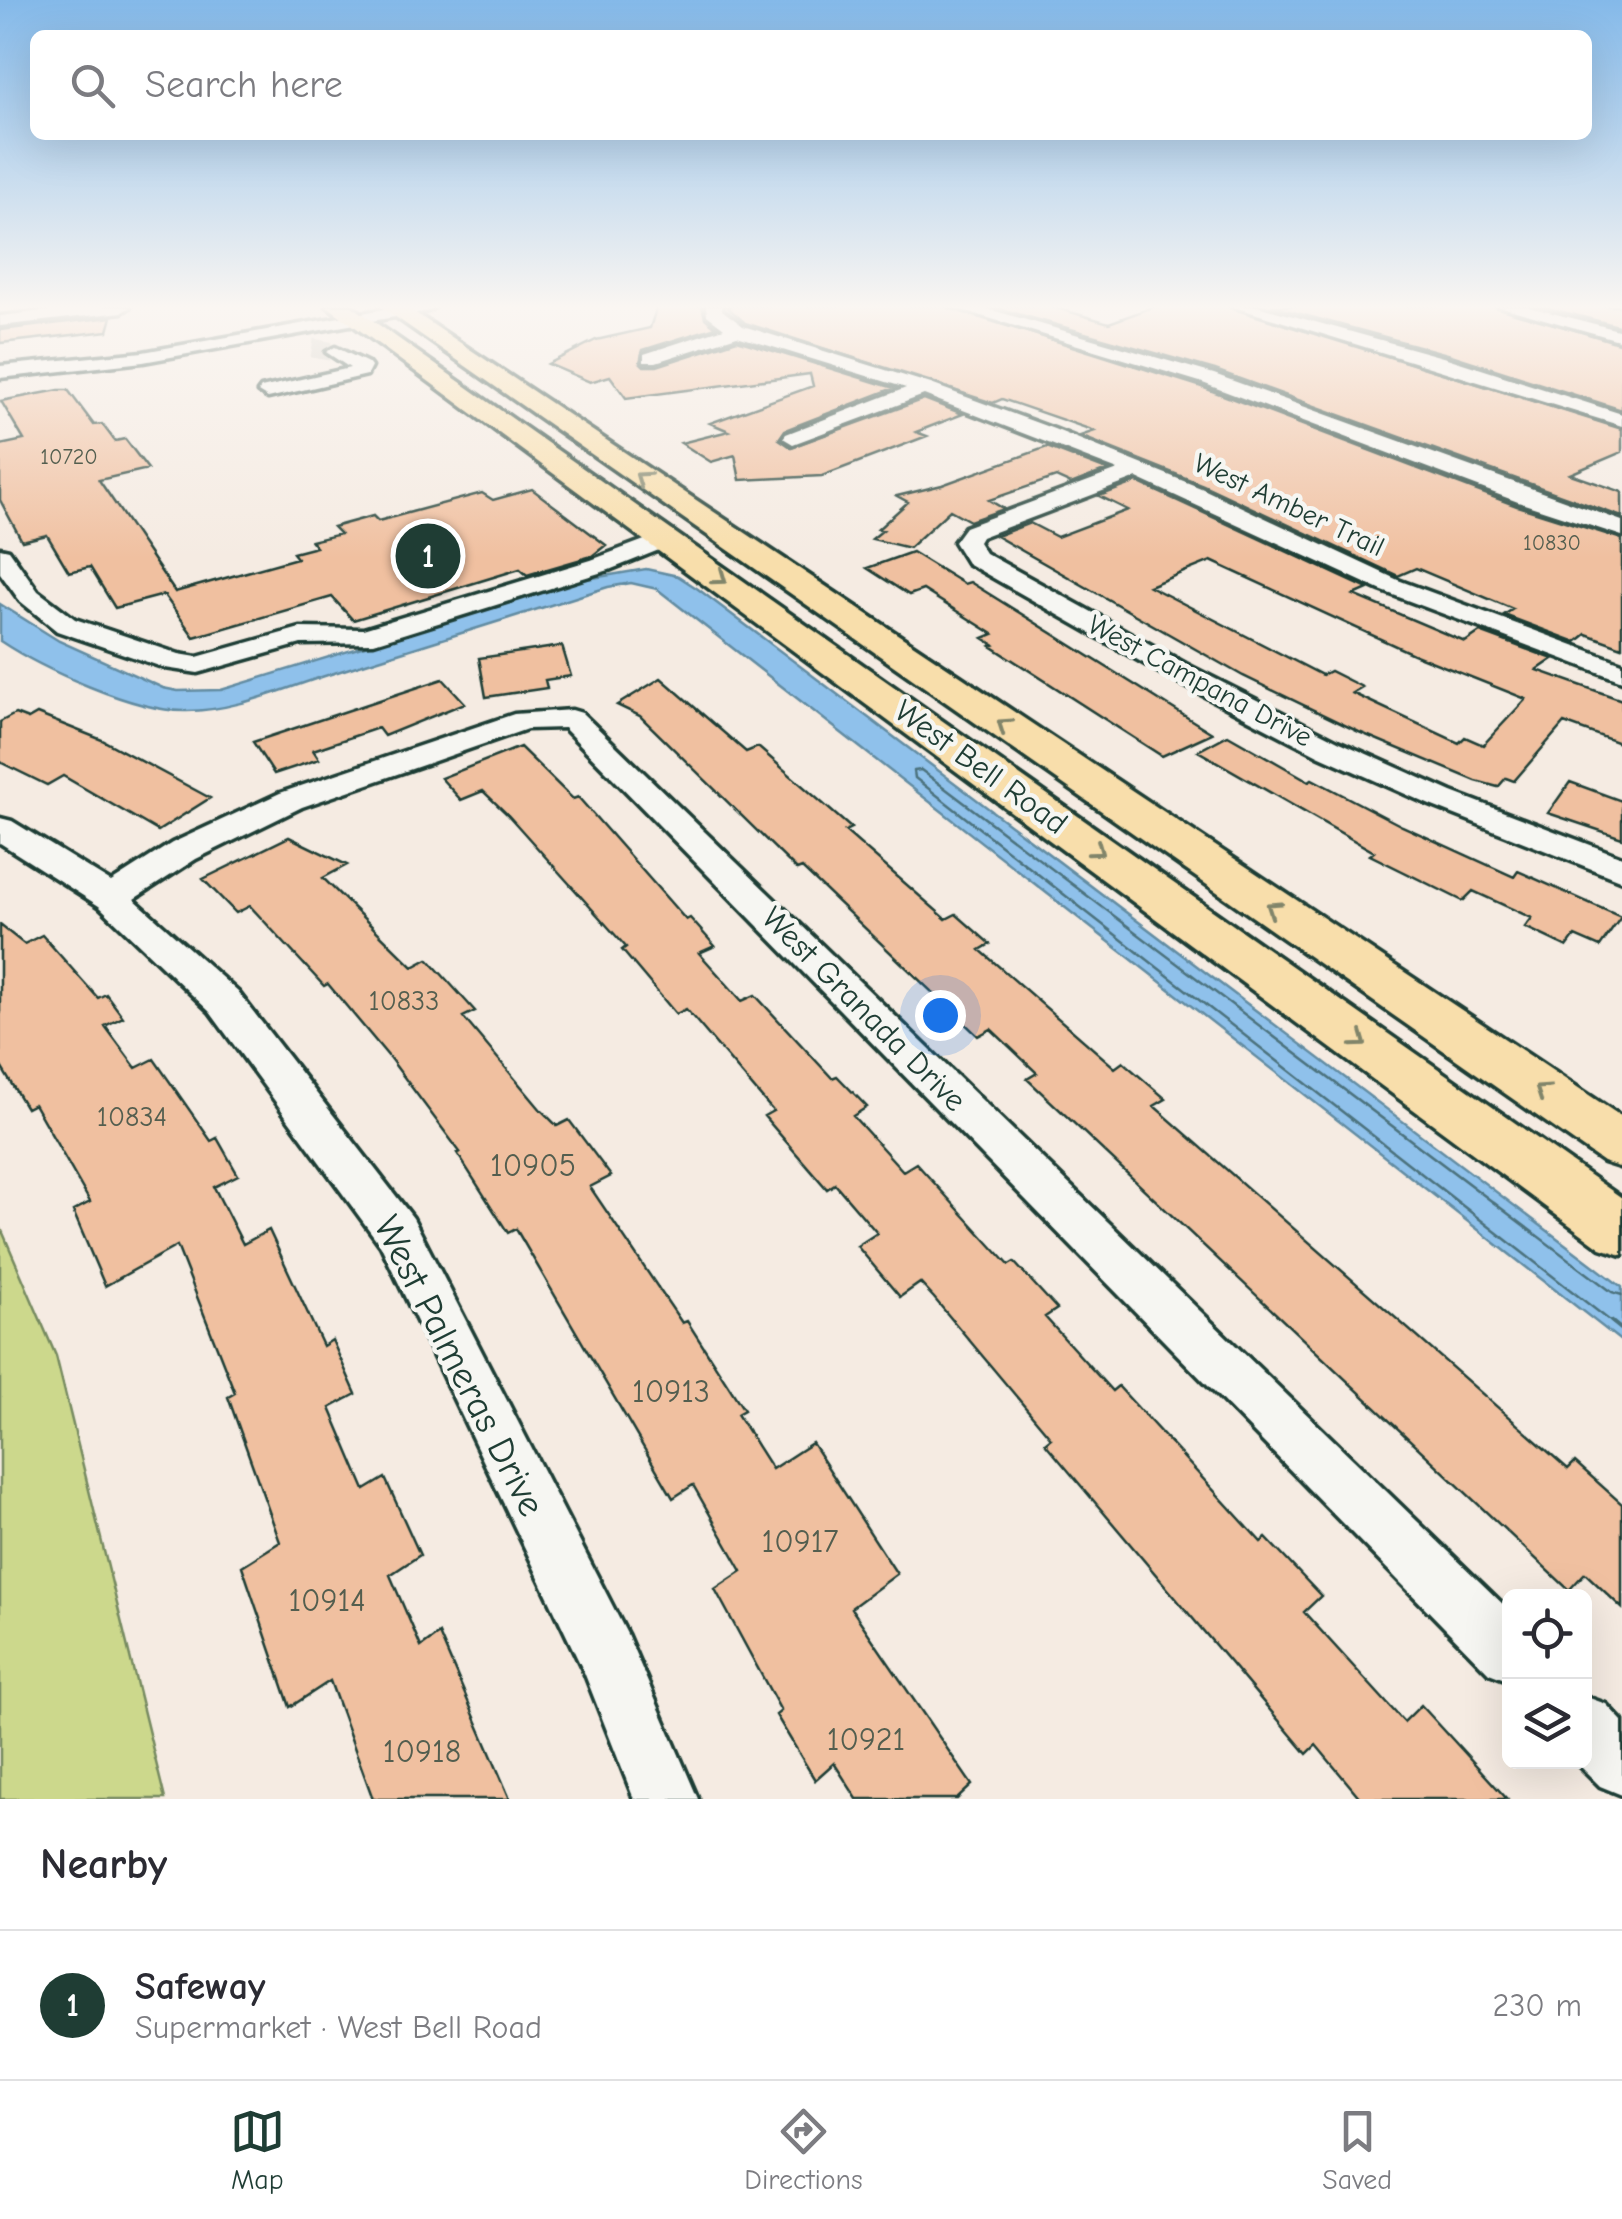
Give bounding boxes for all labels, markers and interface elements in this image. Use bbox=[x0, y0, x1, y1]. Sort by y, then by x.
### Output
search box bbox=[30, 30, 1592, 140]
icon: search bbox=[65, 58, 120, 113]
text: Search here bbox=[145, 63, 343, 107]
house number: 10720 bbox=[40, 444, 98, 470]
street label: West Amber Trail bbox=[1189, 447, 1389, 563]
one-way arrow bbox=[634, 472, 653, 490]
pin: 1 bbox=[396, 518, 460, 594]
house number: 10830 bbox=[1523, 530, 1581, 556]
one-way arrow bbox=[709, 566, 727, 584]
street label: West Campana Drive bbox=[1083, 608, 1317, 754]
street label: West Bell Road bbox=[887, 692, 1075, 842]
one-way arrow bbox=[997, 719, 1016, 737]
one-way arrow bbox=[1086, 839, 1104, 856]
street label: West Granada Drive bbox=[754, 899, 974, 1119]
one-way arrow bbox=[1265, 902, 1284, 920]
house number: 10833 bbox=[369, 985, 439, 1017]
your location bbox=[915, 990, 966, 1041]
one-way arrow bbox=[1349, 1029, 1367, 1046]
one-way arrow bbox=[1534, 1085, 1553, 1103]
house number: 10834 bbox=[97, 1101, 167, 1133]
house number: 10905 bbox=[490, 1147, 576, 1184]
street label: West Palmeras Drive bbox=[364, 1209, 554, 1523]
house number: 10913 bbox=[632, 1373, 710, 1410]
house number: 10917 bbox=[762, 1523, 838, 1560]
house number: 10914 bbox=[288, 1582, 366, 1619]
map controls bbox=[1502, 1589, 1592, 1769]
button: locate bbox=[1502, 1589, 1592, 1679]
button: layers bbox=[1502, 1679, 1592, 1769]
house number: 10921 bbox=[827, 1721, 905, 1758]
house number: 10918 bbox=[383, 1733, 461, 1770]
text: Nearby bbox=[40, 1840, 167, 1889]
text: Safeway bbox=[135, 1965, 265, 2009]
text: 1 bbox=[66, 1987, 79, 2024]
text: 230 m bbox=[1492, 1987, 1582, 2024]
text: Supermarket · West Bell Road bbox=[135, 2009, 542, 2046]
tab: Map bbox=[230, 2104, 285, 2196]
tab: Directions bbox=[744, 2104, 863, 2196]
tab: Saved bbox=[1322, 2104, 1392, 2196]

